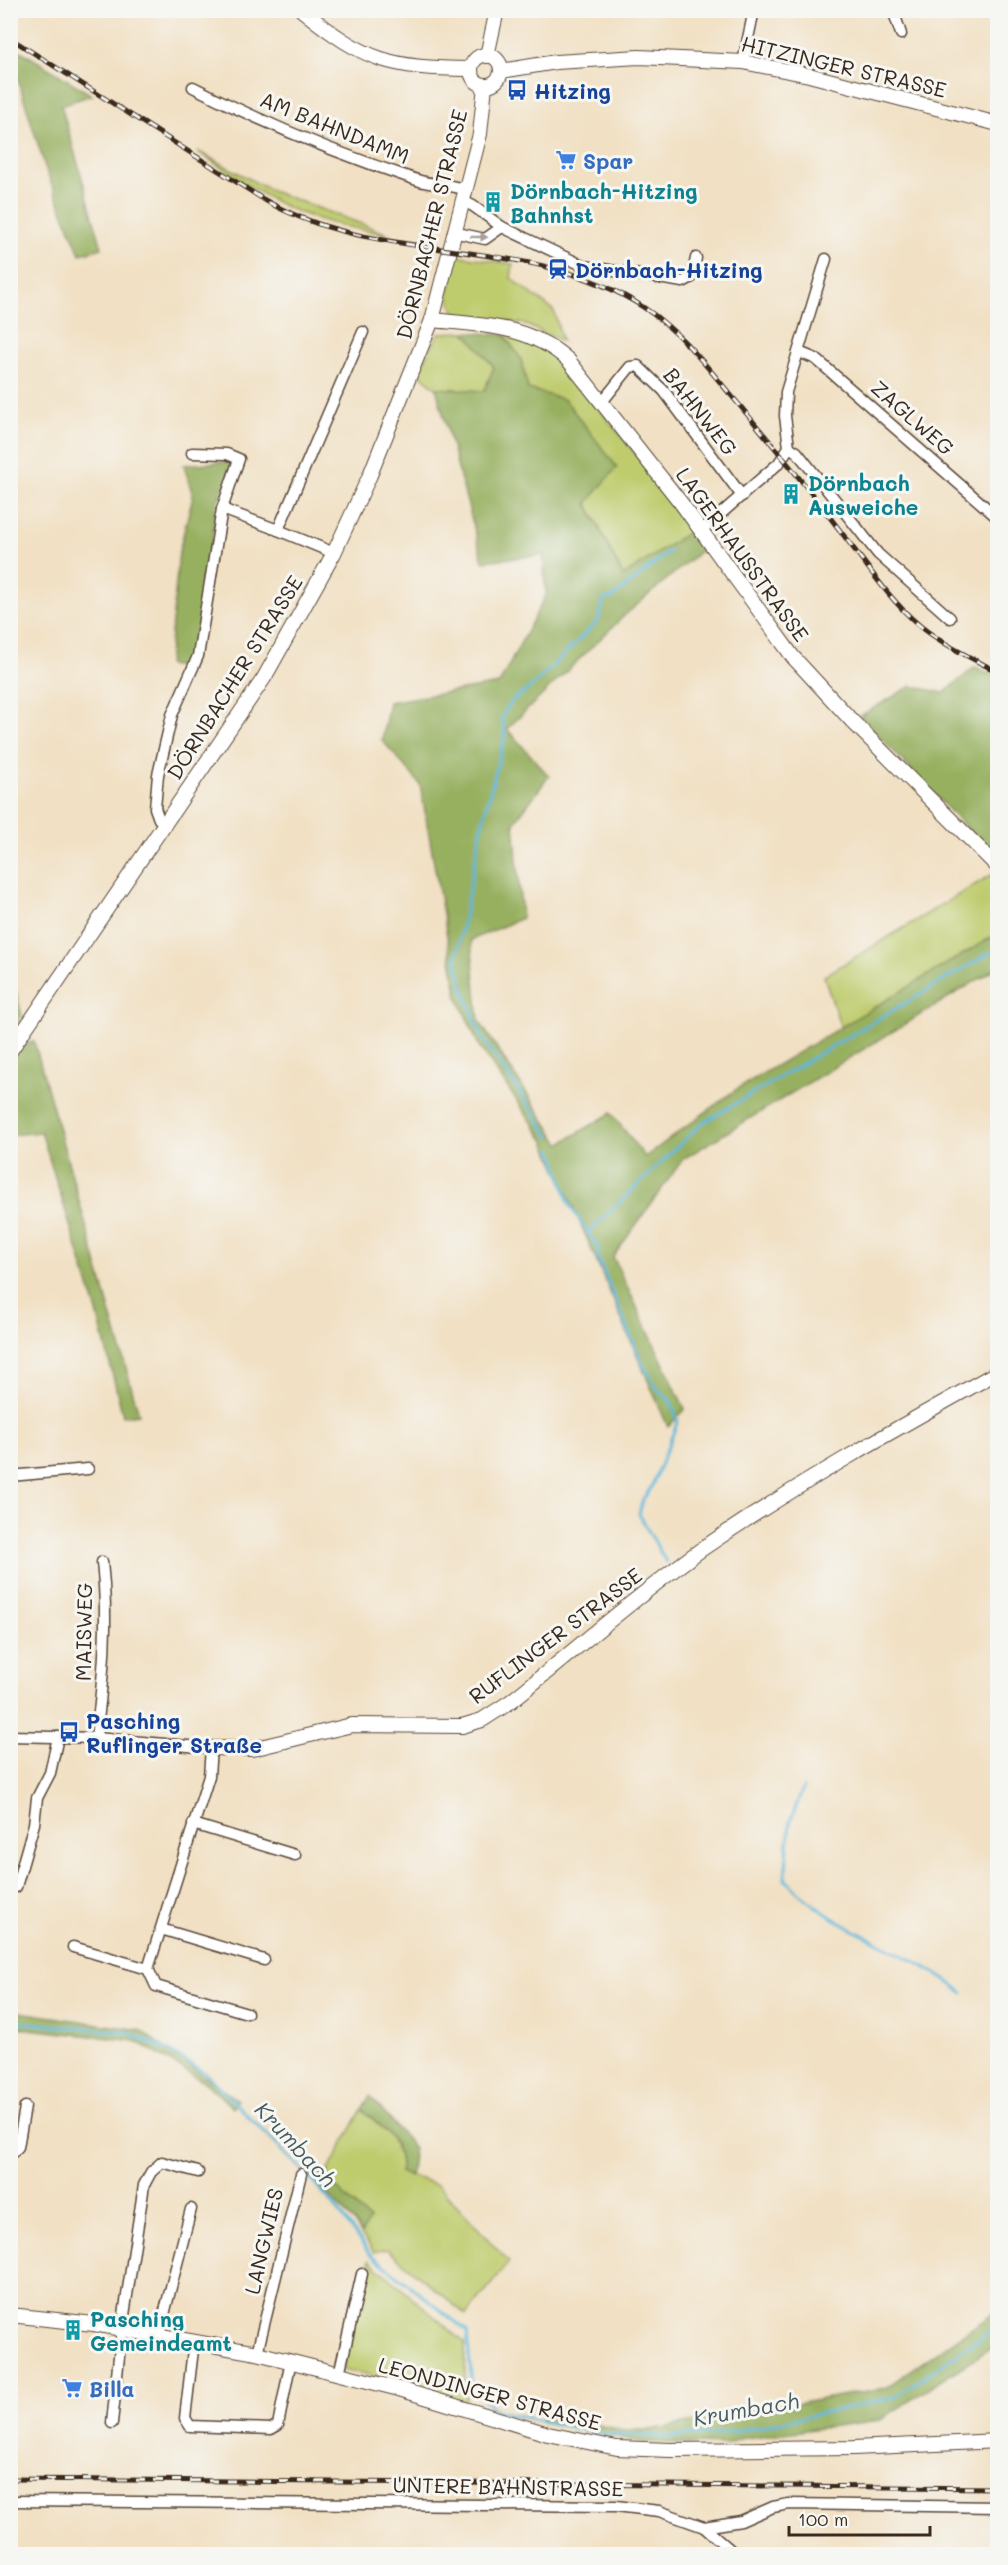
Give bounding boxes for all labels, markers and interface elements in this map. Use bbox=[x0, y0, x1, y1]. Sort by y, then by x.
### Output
street label: HITZINGER STRASSE bbox=[739, 29, 949, 103]
place label: Hitzing bbox=[534, 77, 611, 104]
bus stop icon: Hitzing bbox=[505, 78, 529, 102]
street label: AM BAHNDAMM bbox=[256, 85, 414, 169]
street label: DÖRNBACHER STRASSE bbox=[389, 106, 473, 342]
place label: Spar bbox=[583, 147, 633, 174]
supermarket icon: Spar bbox=[554, 148, 578, 172]
place label: Dörnbach-Hitzing Bahnhst bbox=[510, 177, 698, 228]
building icon: Dörnbach-Hitzing Bahnhst bbox=[481, 190, 505, 214]
one-way arrow bbox=[470, 232, 489, 242]
place label: Dörnbach-Hitzing bbox=[575, 256, 763, 283]
station icon: Dörnbach-Hitzing bbox=[546, 257, 570, 281]
street label: BAHNWEG bbox=[658, 362, 744, 460]
street label: ZAGLWEG bbox=[866, 374, 960, 460]
street label: LAGERHAUSSTRASSE bbox=[671, 461, 815, 647]
place label: Dörnbach Ausweiche bbox=[808, 469, 918, 520]
building icon: Dörnbach Ausweiche bbox=[779, 482, 803, 506]
street label: DÖRNBACHER STRASSE bbox=[160, 570, 308, 784]
street label: RUFLINGER STRASSE bbox=[463, 1561, 647, 1709]
street label: MAISWEG bbox=[69, 1583, 97, 1681]
place label: Pasching Ruflinger Straße bbox=[86, 1707, 262, 1758]
bus stop icon: Pasching Ruflinger Straße bbox=[57, 1720, 81, 1744]
water label: Krumbach bbox=[249, 2095, 343, 2193]
street label: LANGWIES bbox=[238, 2185, 288, 2297]
place label: Pasching Gemeindeamt bbox=[90, 2305, 232, 2356]
building icon: Pasching Gemeindeamt bbox=[61, 2318, 85, 2342]
street label: LEONDINGER STRASSE bbox=[376, 2350, 604, 2436]
place label: Billa bbox=[89, 2375, 135, 2402]
supermarket icon: Billa bbox=[60, 2376, 84, 2400]
water label: Krumbach bbox=[691, 2385, 801, 2433]
street label: UNTERE BAHNSTRASSE bbox=[392, 2470, 624, 2502]
scale bar bbox=[789, 2499, 930, 2537]
text: 100 m bbox=[798, 2507, 848, 2531]

